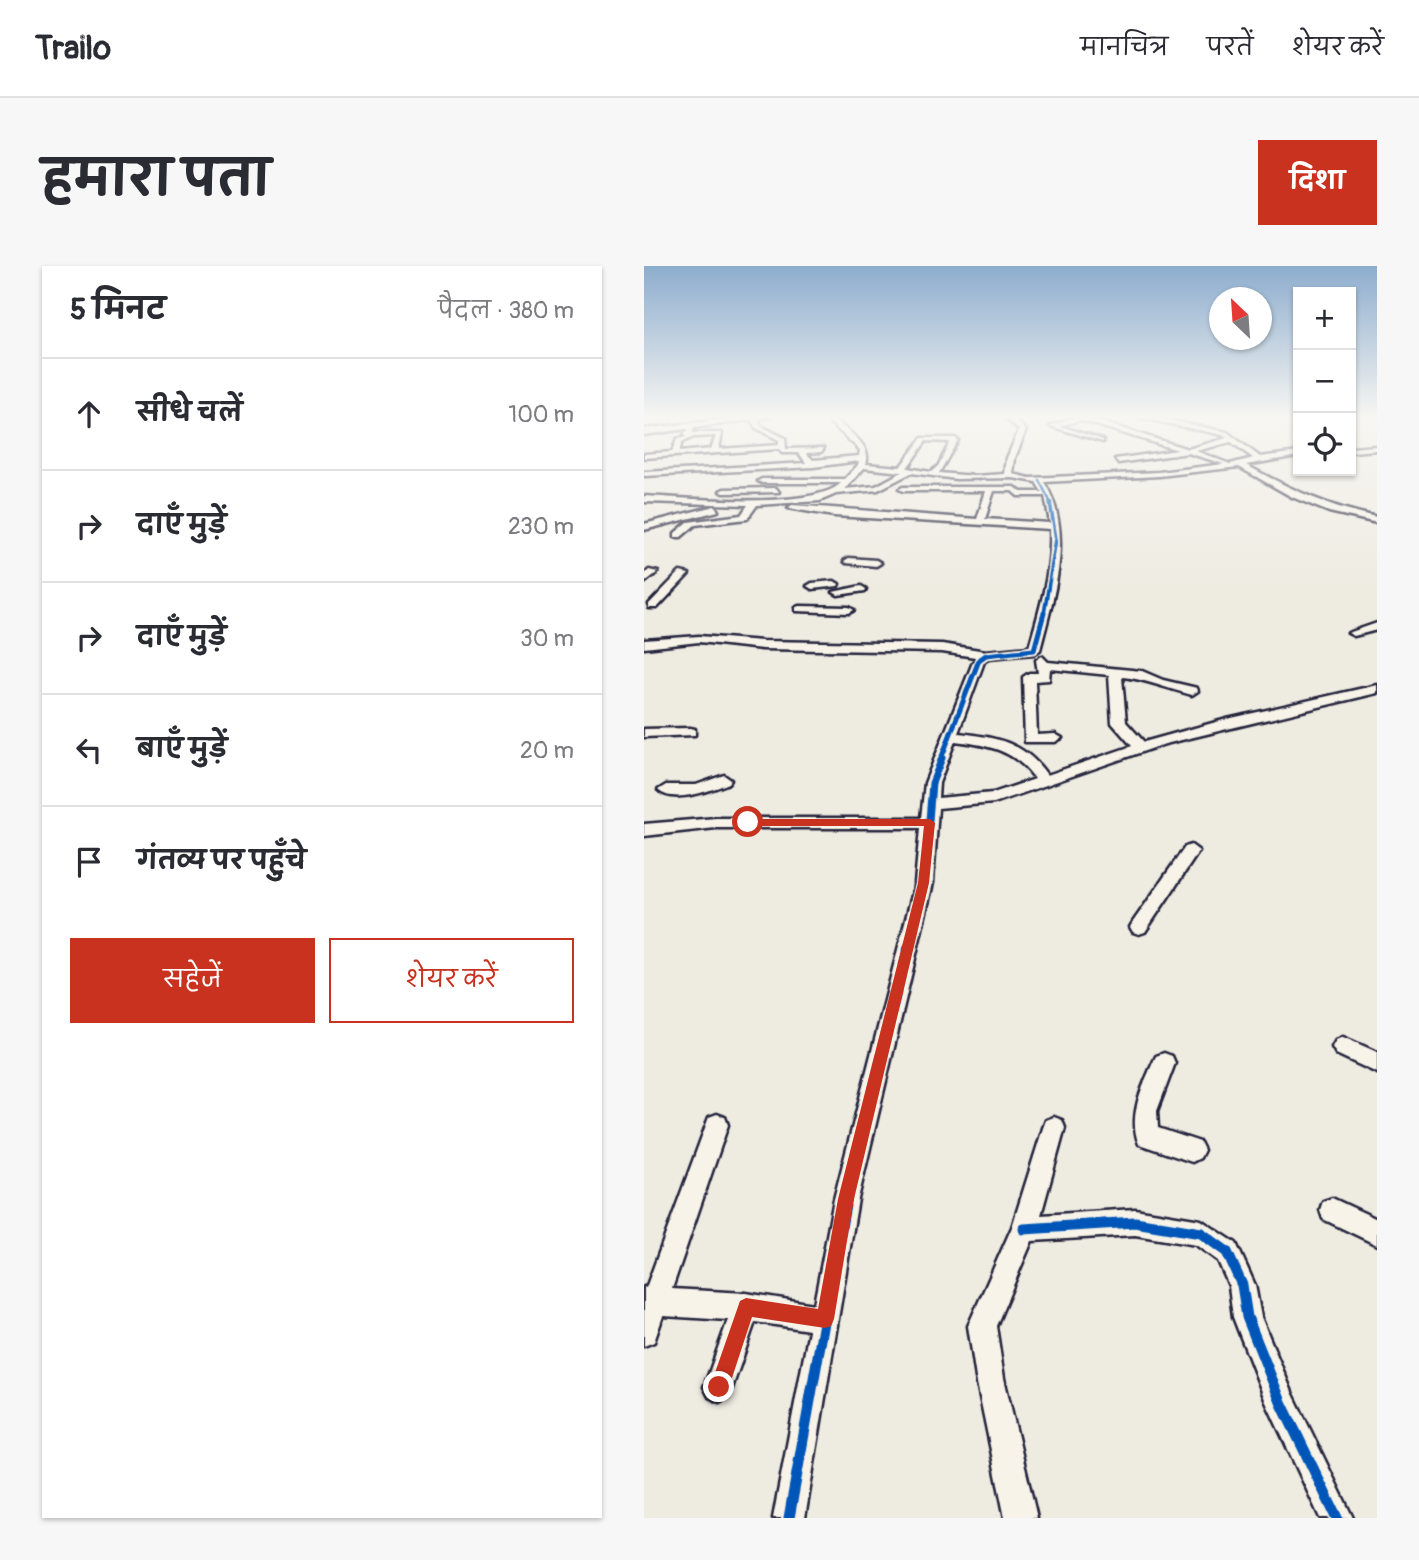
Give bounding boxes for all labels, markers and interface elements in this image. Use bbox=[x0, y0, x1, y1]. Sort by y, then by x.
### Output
text: Trailo bbox=[35, 28, 111, 69]
text: मानचित्र bbox=[1080, 33, 1168, 62]
text: परतें bbox=[1206, 33, 1254, 62]
text: शेयर करें bbox=[1292, 33, 1384, 62]
button: दिशा bbox=[1258, 140, 1377, 225]
text: हमारा पता bbox=[42, 149, 270, 210]
north arrow bbox=[1209, 287, 1272, 350]
map controls bbox=[1293, 287, 1356, 476]
button: + bbox=[1293, 287, 1356, 350]
text: 5 मिनट bbox=[70, 291, 166, 328]
text: पैदल · 380 m bbox=[438, 296, 574, 325]
button: − bbox=[1293, 350, 1356, 413]
icon: ahead bbox=[70, 395, 108, 433]
text: सीधे चलें bbox=[137, 397, 242, 429]
text: 100 m bbox=[508, 400, 574, 429]
button: locate bbox=[1293, 413, 1356, 476]
icon: right bbox=[70, 507, 108, 545]
text: दाएँ मुड़ें bbox=[137, 509, 226, 541]
text: 230 m bbox=[508, 512, 574, 541]
icon: right bbox=[70, 619, 108, 657]
text: दाएँ मुड़ें bbox=[137, 621, 226, 653]
text: 30 m bbox=[520, 624, 574, 653]
icon: left bbox=[70, 731, 108, 769]
text: बाएँ मुड़ें bbox=[137, 733, 227, 765]
text: 20 m bbox=[520, 736, 574, 765]
route start bbox=[732, 806, 763, 837]
icon: arrive bbox=[70, 843, 108, 881]
text: गंतव्य पर पहुँचे bbox=[137, 845, 306, 877]
button: सहेजें bbox=[70, 938, 315, 1023]
button: शेयर करें bbox=[329, 938, 574, 1023]
route end bbox=[703, 1371, 734, 1402]

